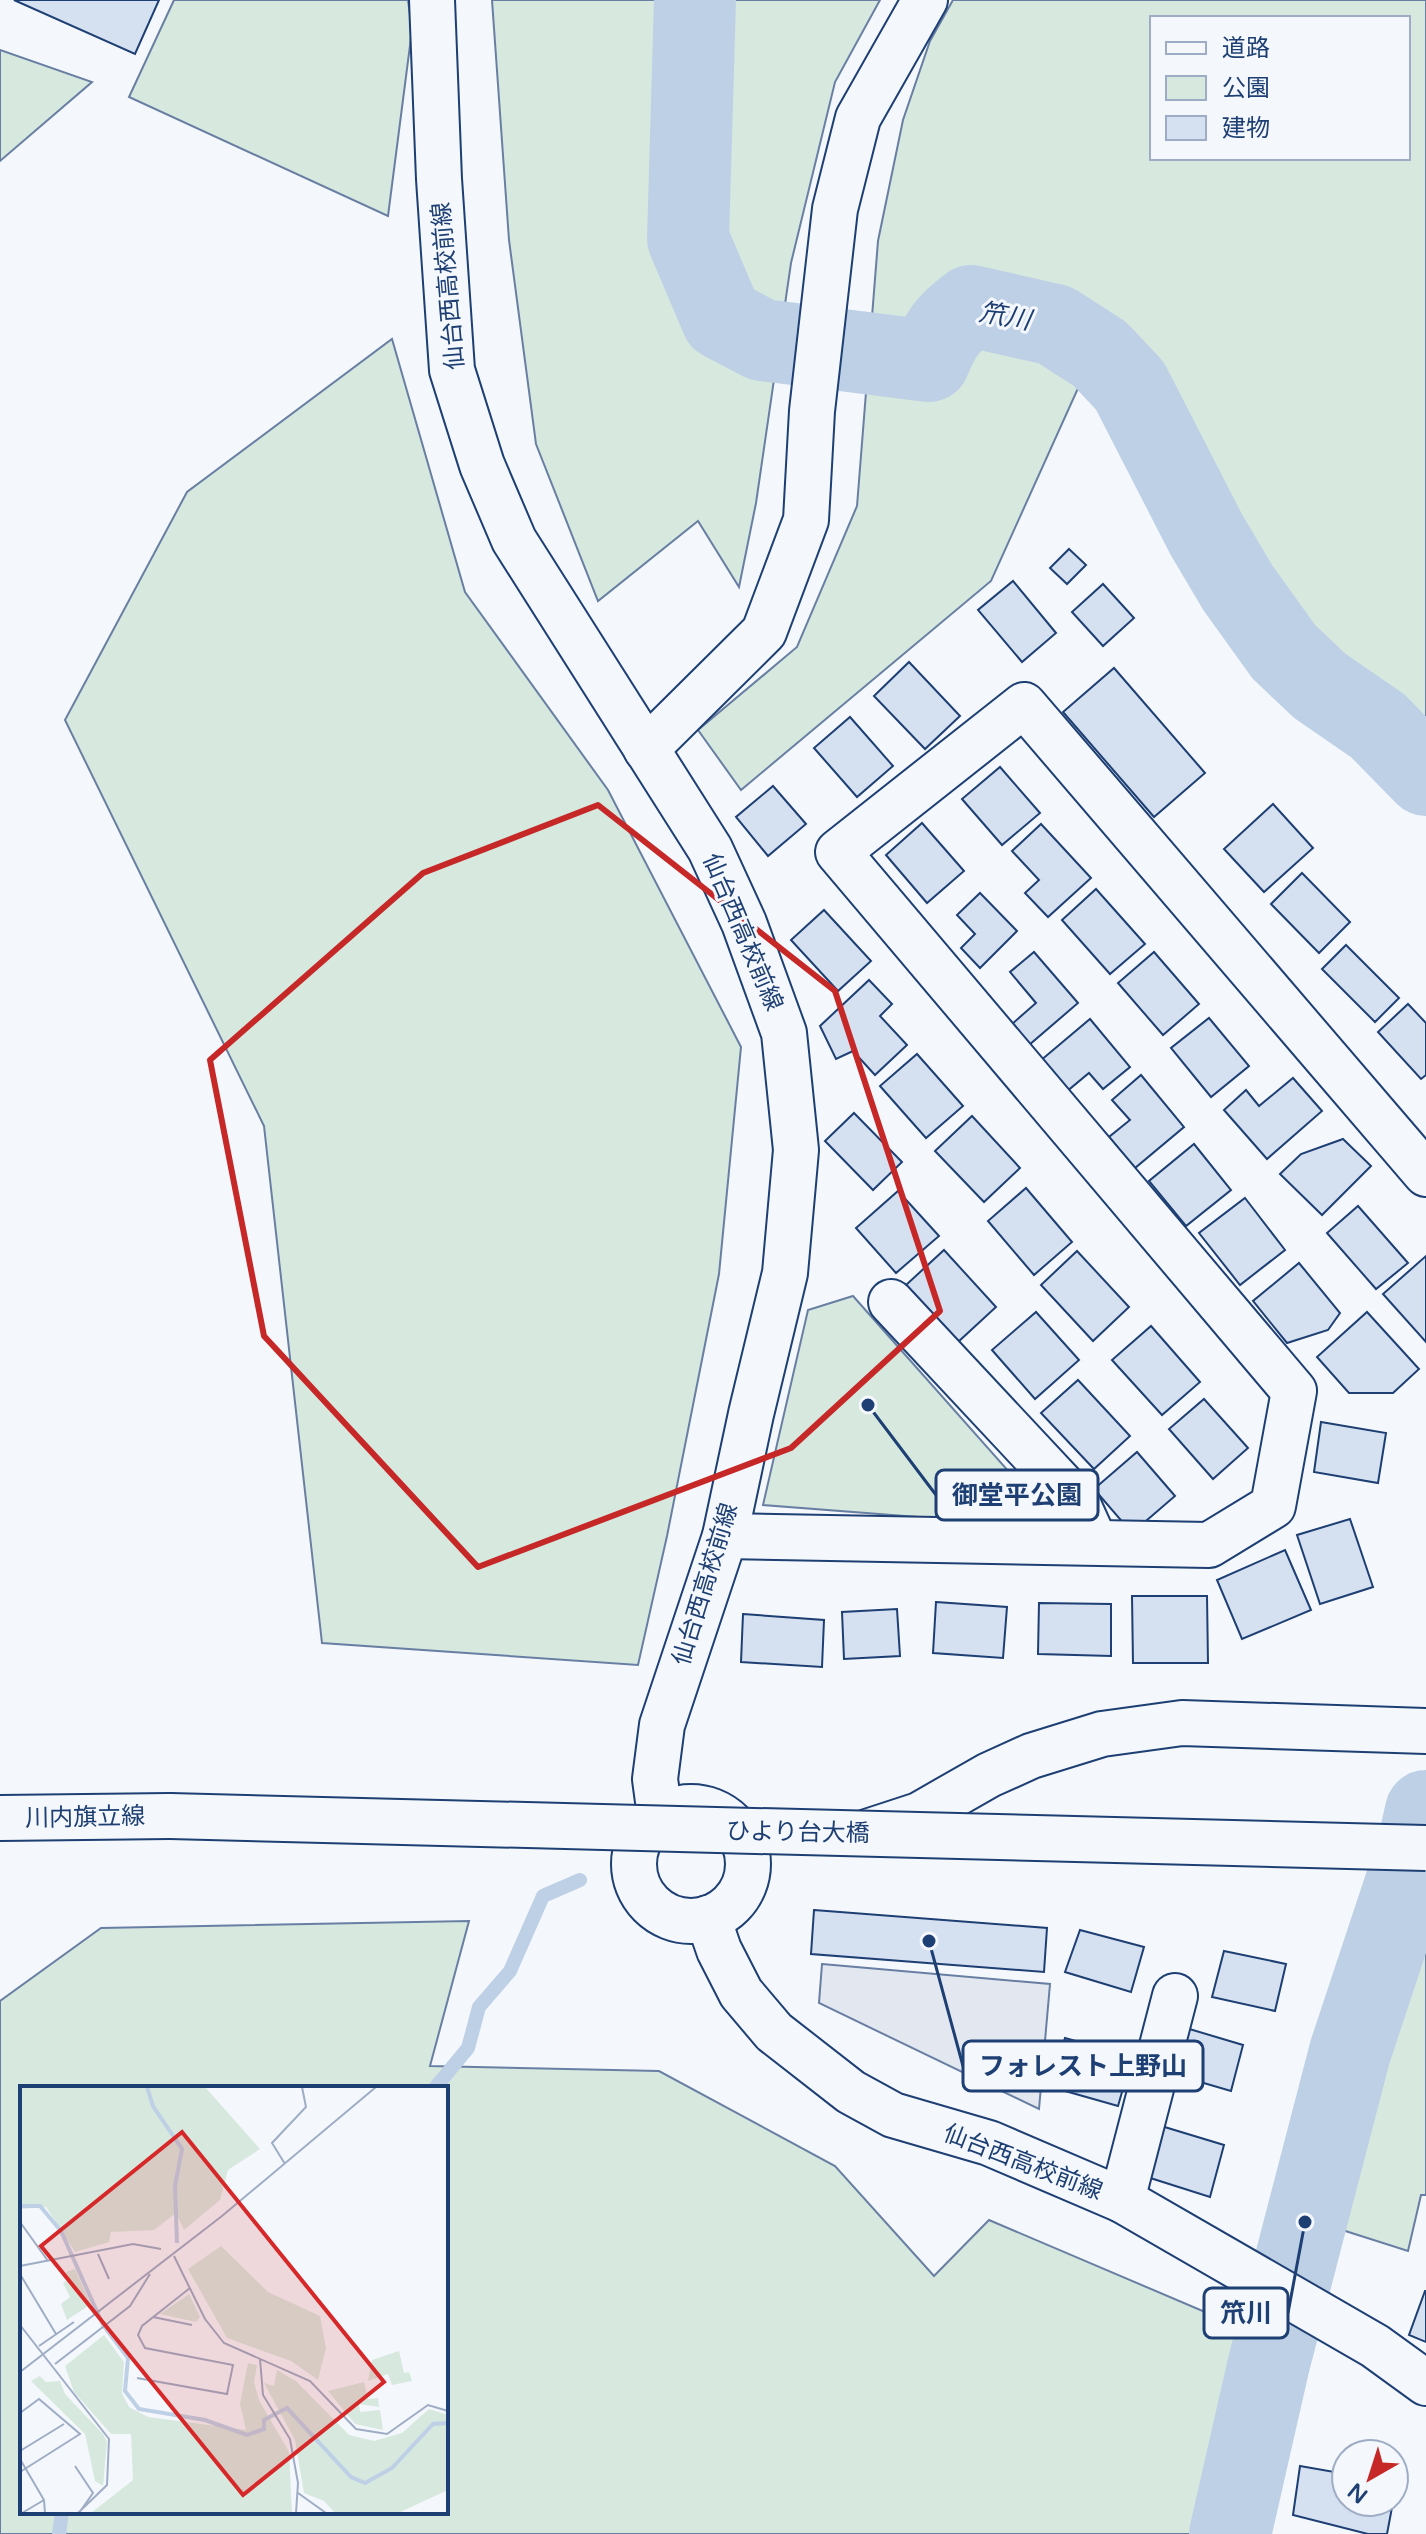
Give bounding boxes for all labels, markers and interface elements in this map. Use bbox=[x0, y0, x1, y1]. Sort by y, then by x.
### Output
legend bbox=[1150, 16, 1410, 160]
text: 道路 bbox=[1222, 34, 1270, 63]
text: 公園 bbox=[1222, 74, 1270, 103]
text: 建物 bbox=[1222, 114, 1270, 143]
street label: 仙台西高校前線 bbox=[427, 201, 470, 371]
water label: 笊川 bbox=[977, 297, 1036, 337]
street label: 仙台西高校前線 bbox=[696, 849, 789, 1015]
callout: 御堂平公園 bbox=[936, 1470, 1098, 1520]
text: 御堂平公園 bbox=[952, 1480, 1082, 1511]
street label: 仙台西高校前線 bbox=[667, 1500, 744, 1669]
street label: 川内旗立線 bbox=[25, 1802, 145, 1833]
street label: ひより台大橋 bbox=[726, 1817, 870, 1848]
callout: フォレスト上野山 bbox=[963, 2041, 1203, 2091]
text: フォレスト上野山 bbox=[979, 2051, 1187, 2082]
inset map bbox=[20, 2086, 448, 2514]
street label: 仙台西高校前線 bbox=[939, 2119, 1106, 2206]
callout: 笊川 bbox=[1204, 2288, 1288, 2338]
text: 笊川 bbox=[1220, 2298, 1272, 2329]
north arrow bbox=[1330, 2438, 1410, 2518]
text: N bbox=[1343, 2477, 1373, 2508]

